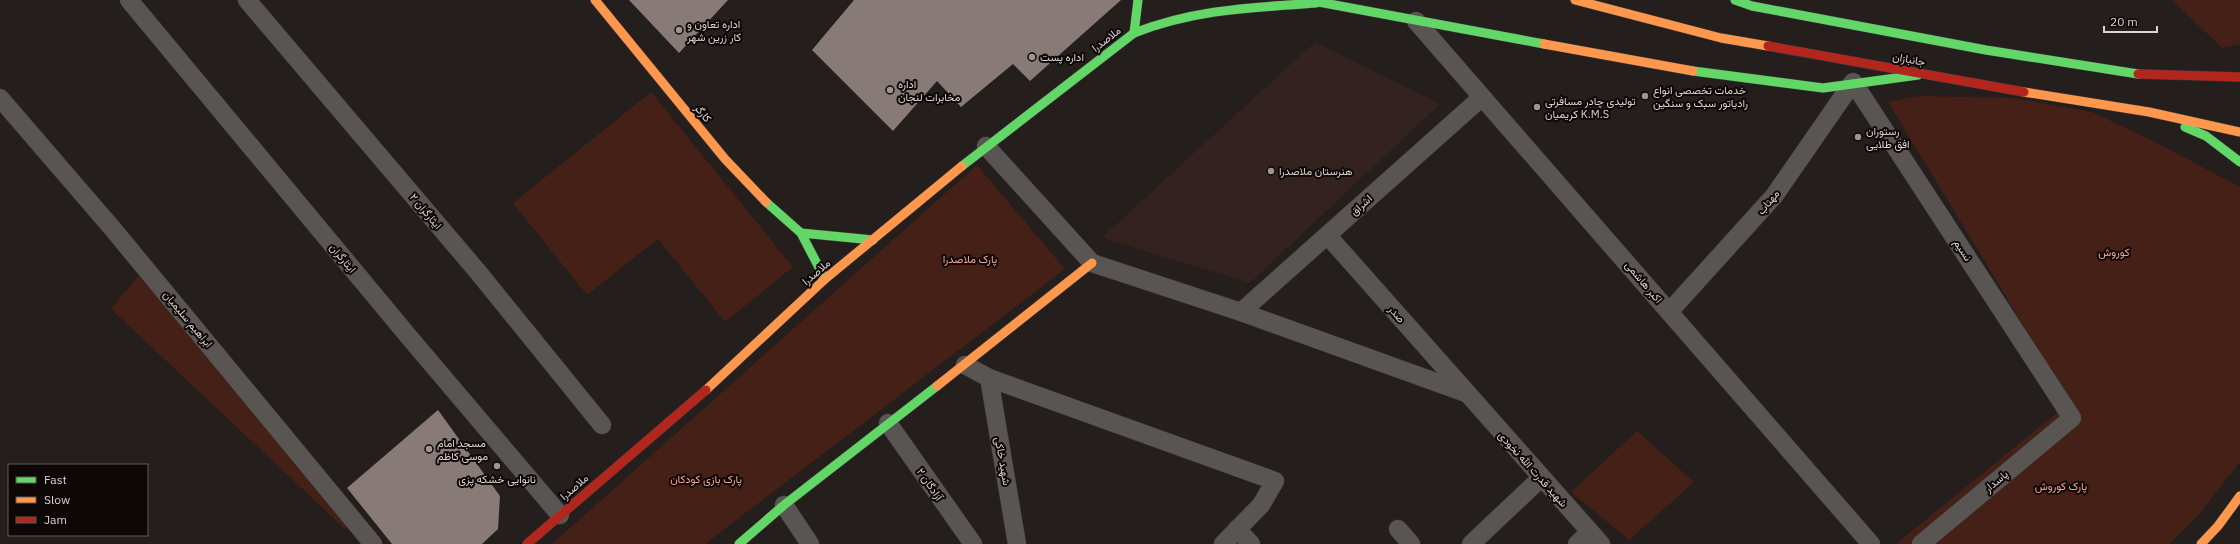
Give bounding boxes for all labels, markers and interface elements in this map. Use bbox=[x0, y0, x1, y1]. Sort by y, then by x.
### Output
scale bar bbox=[2104, 8, 2157, 34]
text: 20 m bbox=[2110, 14, 2138, 29]
place label: اداره تعاون و کار زرین شهر bbox=[686, 17, 741, 44]
street label: ملاصدرا bbox=[1089, 23, 1123, 55]
marker: اداره تعاون و کار زرین شهر bbox=[674, 25, 684, 35]
street label: جانبازان bbox=[1891, 49, 1927, 69]
place label: اداره پست bbox=[1040, 50, 1084, 65]
marker: اداره پست bbox=[1027, 52, 1037, 62]
place label: اداره مخابرات لنجان bbox=[898, 77, 961, 104]
place label: خدمات تخصصی انواع رادیاتور سبک و سنگین bbox=[1653, 83, 1748, 110]
marker: اداره مخابرات لنجان bbox=[885, 85, 895, 95]
marker: خدمات تخصصی انواع رادیاتور سبک و سنگین bbox=[1640, 91, 1650, 101]
place label: تولیدی چادر مسافرتی کریمیان K.M.S bbox=[1545, 94, 1636, 121]
street label: کارگر bbox=[691, 100, 715, 125]
marker: تولیدی چادر مسافرتی کریمیان K.M.S bbox=[1532, 102, 1542, 112]
place label: رستوران افق طلایی bbox=[1866, 124, 1910, 151]
marker: رستوران افق طلایی bbox=[1853, 132, 1863, 142]
place label: هنرستان ملاصدرا bbox=[1279, 164, 1353, 178]
marker: هنرستان ملاصدرا bbox=[1266, 166, 1276, 176]
street label: مهتاب bbox=[1754, 187, 1782, 217]
street label: ایثارگران ۲ bbox=[407, 190, 445, 232]
street label: اشراق bbox=[1347, 191, 1375, 219]
street label: نسیم bbox=[1950, 236, 1975, 264]
street label: ایثارگران bbox=[327, 240, 359, 276]
park label: کوروش bbox=[2098, 245, 2130, 259]
park label: پارک ملاصدرا bbox=[943, 252, 997, 267]
street label: ملاصدرا bbox=[799, 256, 833, 288]
street label: اکبر هاشمی bbox=[1622, 258, 1666, 306]
street label: ابراهیم سلیمیان bbox=[159, 288, 216, 351]
street label: صدر bbox=[1385, 302, 1408, 326]
street label: شهید قدرت الله نخودی bbox=[1495, 428, 1571, 510]
place label: مسجد امام موسی کاظم bbox=[437, 436, 488, 464]
street label: شهید خاکی bbox=[992, 436, 1014, 487]
marker: مسجد امام موسی کاظم bbox=[424, 444, 434, 454]
marker: نانوایی خشکه پزی bbox=[492, 461, 502, 471]
legend bbox=[8, 464, 148, 536]
street label: آزادگان ۲ bbox=[914, 465, 947, 504]
street label: پاسدار bbox=[1980, 467, 2012, 496]
street label: ملاصدرا bbox=[557, 471, 591, 503]
text: Fast bbox=[44, 472, 67, 487]
place label: نانوایی خشکه پزی bbox=[458, 472, 536, 487]
park label: پارک بازی کودکان bbox=[670, 472, 742, 487]
park label: پارک کوروش bbox=[2035, 479, 2087, 494]
text: Slow bbox=[44, 492, 70, 507]
text: Jam bbox=[44, 512, 67, 527]

